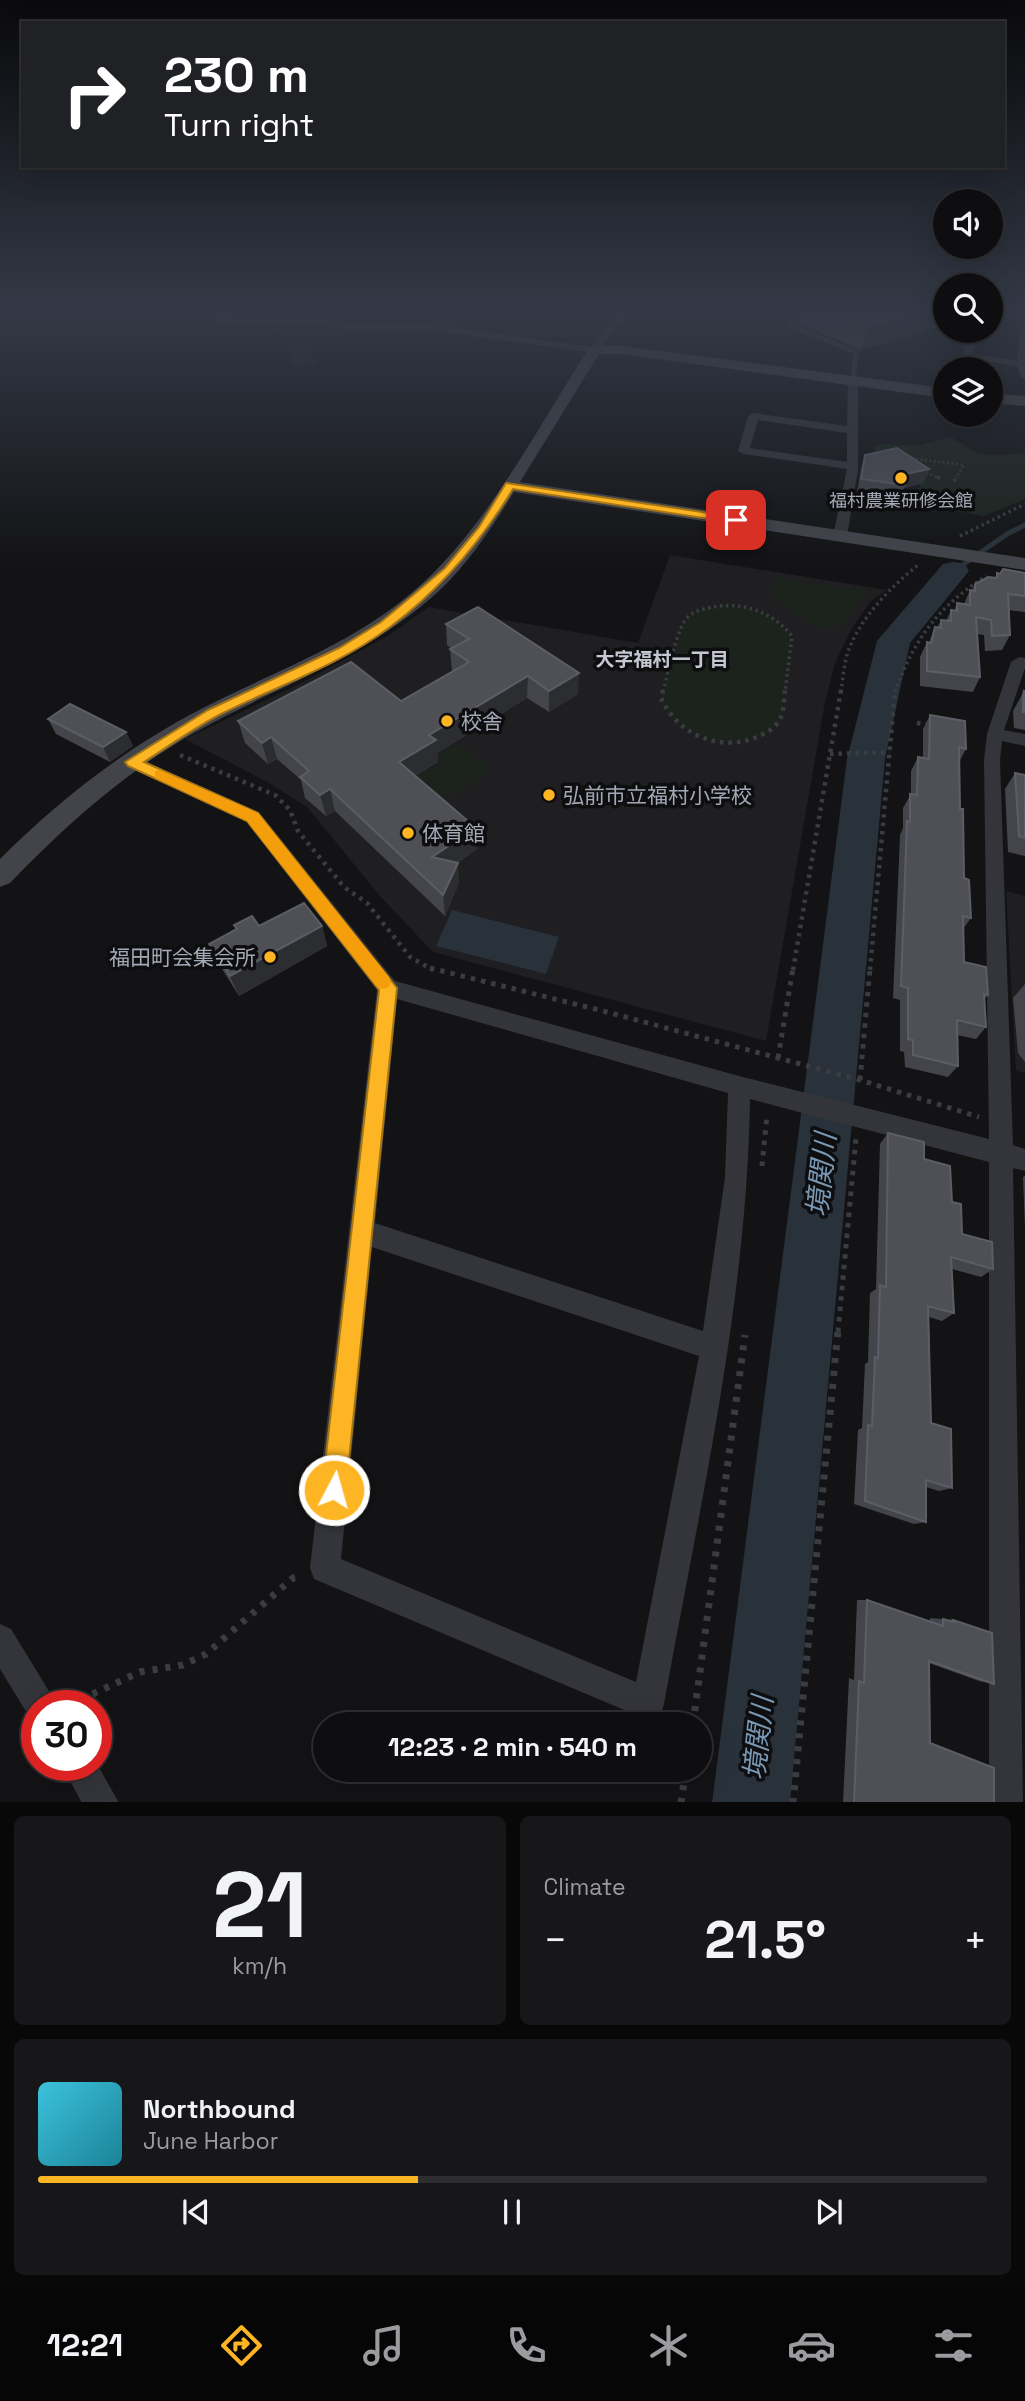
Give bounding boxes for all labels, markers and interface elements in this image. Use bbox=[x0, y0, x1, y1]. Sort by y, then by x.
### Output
text: 230 m bbox=[164, 44, 309, 106]
icon: right bbox=[49, 49, 140, 140]
text: Turn right bbox=[164, 105, 314, 145]
map controls bbox=[933, 189, 1003, 427]
button: sound bbox=[933, 189, 1003, 259]
button: search bbox=[933, 273, 1003, 343]
button: layers bbox=[933, 357, 1003, 427]
marker: 福村農業研修会館 bbox=[893, 470, 909, 486]
place label: 福村農業研修会館 bbox=[829, 489, 973, 512]
pin bbox=[706, 490, 766, 550]
icon: arrive bbox=[717, 501, 755, 539]
district label: 大字福村一丁目 bbox=[595, 647, 729, 672]
place label: 校舎 bbox=[461, 708, 503, 735]
marker: 校舎 bbox=[439, 713, 455, 729]
place label: 弘前市立福村小学校 bbox=[563, 782, 752, 809]
marker: 弘前市立福村小学校 bbox=[541, 787, 557, 803]
place label: 体育館 bbox=[422, 820, 485, 847]
marker: 体育館 bbox=[400, 825, 416, 841]
place label: 福田町会集会所 bbox=[109, 944, 256, 971]
marker: 福田町会集会所 bbox=[262, 949, 278, 965]
water label: 境関川 bbox=[799, 1128, 844, 1219]
position arrow bbox=[297, 1453, 371, 1527]
speed limit sign: 30 bbox=[21, 1690, 112, 1781]
water label: 境関川 bbox=[736, 1691, 781, 1782]
text: 12:23 · 2 min · 540 m bbox=[388, 1730, 637, 1764]
text: 21 bbox=[212, 1847, 307, 1964]
text: Climate bbox=[544, 1872, 626, 1902]
text: 21.5° bbox=[704, 1907, 826, 1973]
text: − bbox=[544, 1916, 567, 1964]
text: + bbox=[963, 1916, 987, 1964]
text: km/h bbox=[232, 1951, 287, 1981]
text: Northbound bbox=[143, 2092, 296, 2126]
text: June Harbor bbox=[143, 2126, 278, 2156]
icon: previous bbox=[177, 2193, 215, 2231]
icon: pause bbox=[493, 2193, 531, 2231]
icon: next bbox=[810, 2193, 848, 2231]
icon: directions bbox=[217, 2321, 266, 2370]
icon: music bbox=[359, 2321, 408, 2370]
icon: phone bbox=[502, 2321, 551, 2370]
icon: climate bbox=[644, 2321, 693, 2370]
icon: car bbox=[787, 2321, 836, 2370]
icon: filters bbox=[929, 2321, 978, 2370]
text: 12:21 bbox=[47, 2325, 123, 2365]

